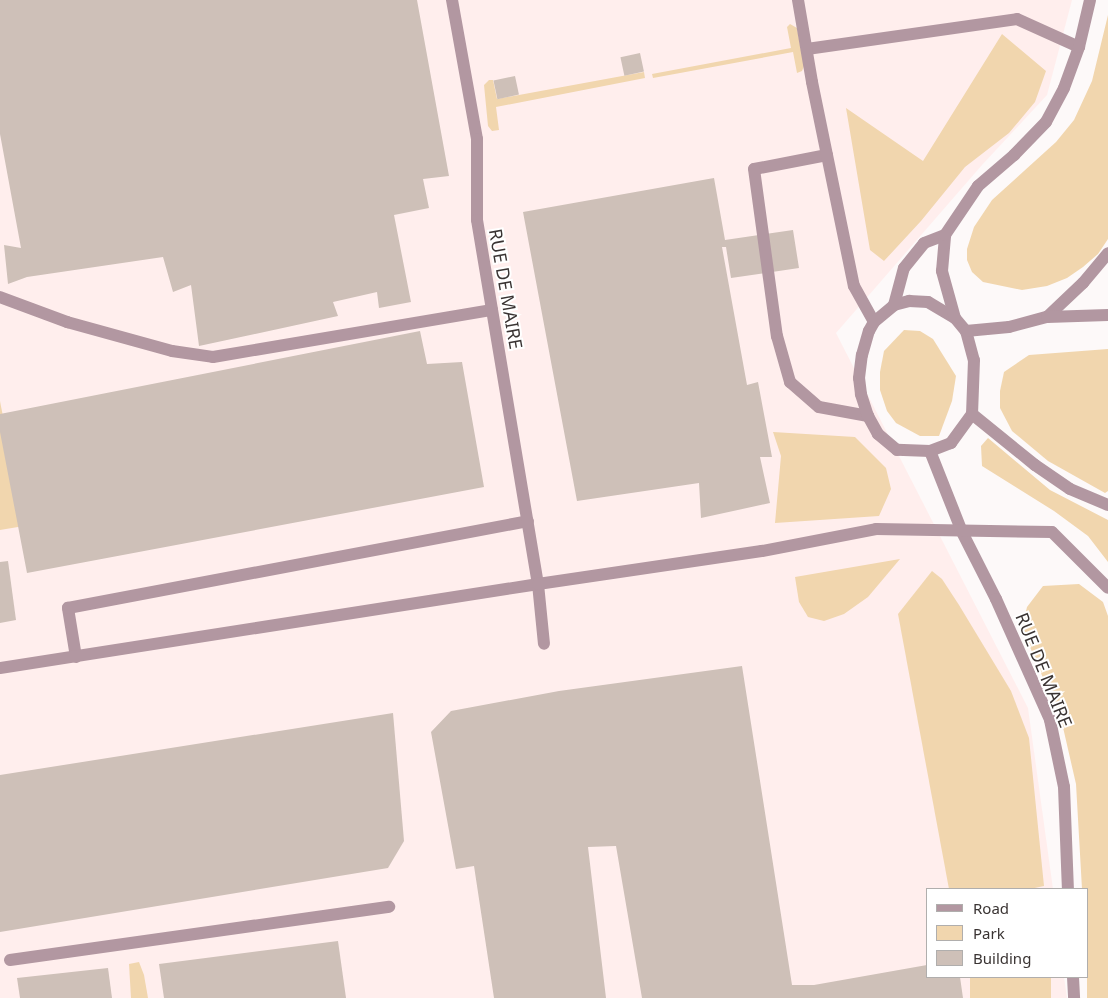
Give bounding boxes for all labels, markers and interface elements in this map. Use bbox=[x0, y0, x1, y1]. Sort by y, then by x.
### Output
street label: RUE DE MAIRE bbox=[485, 227, 527, 351]
street label: RUE DE MAIRE bbox=[1011, 609, 1077, 731]
legend bbox=[926, 888, 1088, 978]
text: Road bbox=[973, 898, 1009, 918]
text: Park bbox=[973, 923, 1005, 943]
text: Building bbox=[973, 948, 1031, 968]

